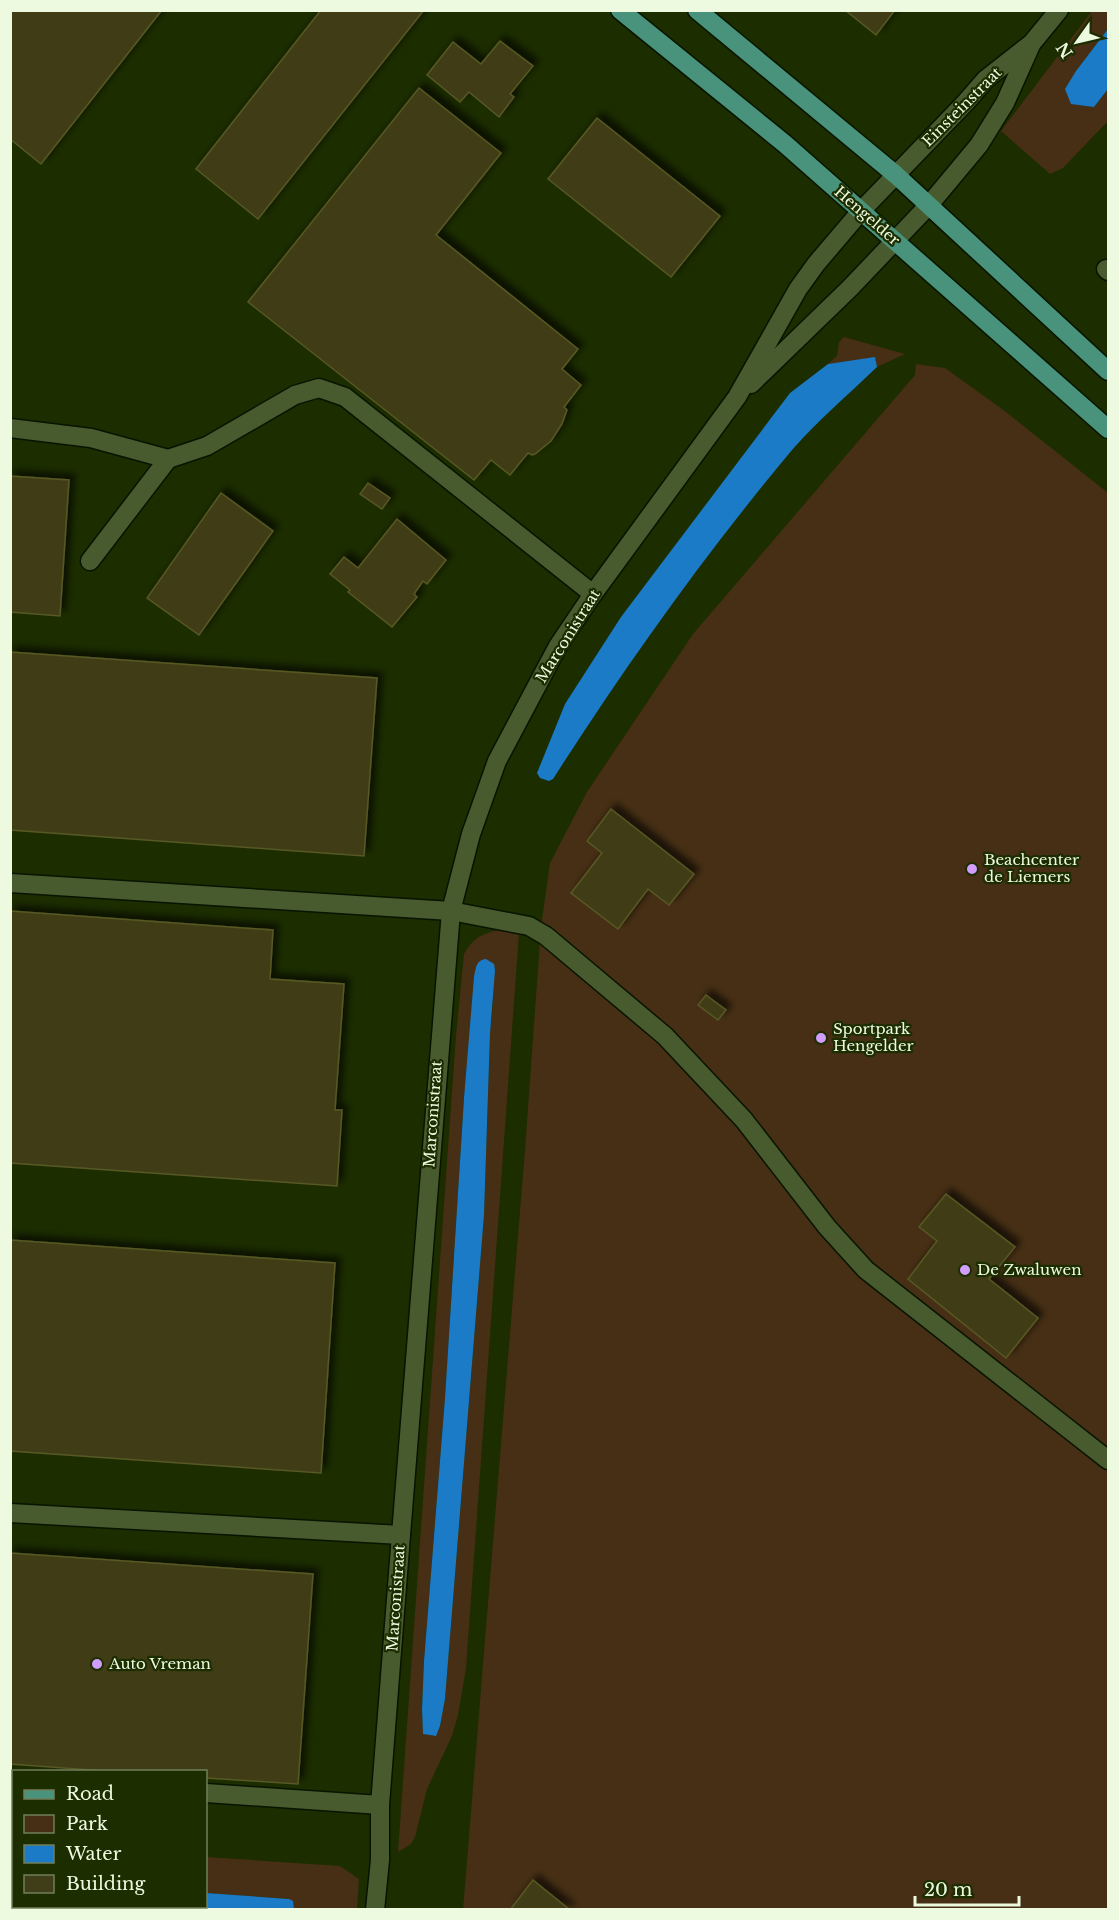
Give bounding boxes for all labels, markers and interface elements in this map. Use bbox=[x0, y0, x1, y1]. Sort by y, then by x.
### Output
north arrow bbox=[1047, 12, 1107, 72]
text: N bbox=[1052, 39, 1077, 62]
street label: Einsteinstraat bbox=[918, 63, 1006, 150]
street label: Hengelder bbox=[831, 182, 905, 250]
street label: Marconistraat bbox=[531, 585, 604, 686]
place label: Beachcenter de Liemers bbox=[984, 850, 1080, 886]
marker: Beachcenter de Liemers bbox=[965, 862, 979, 876]
place label: Sportpark Hengelder bbox=[833, 1019, 915, 1055]
marker: Sportpark Hengelder bbox=[814, 1031, 828, 1045]
street label: Marconistraat bbox=[419, 1060, 446, 1168]
place label: De Zwaluwen bbox=[977, 1260, 1082, 1279]
marker: De Zwaluwen bbox=[958, 1263, 972, 1277]
street label: Marconistraat bbox=[382, 1544, 409, 1652]
place label: Auto Vreman bbox=[108, 1654, 211, 1673]
marker: Auto Vreman bbox=[90, 1657, 104, 1671]
legend bbox=[12, 1770, 207, 1908]
text: Road bbox=[66, 1783, 114, 1805]
text: Park bbox=[66, 1813, 108, 1835]
text: Water bbox=[65, 1843, 122, 1865]
scale bar bbox=[915, 1869, 1018, 1907]
text: Building bbox=[66, 1873, 145, 1895]
text: 20 m bbox=[924, 1879, 972, 1901]

